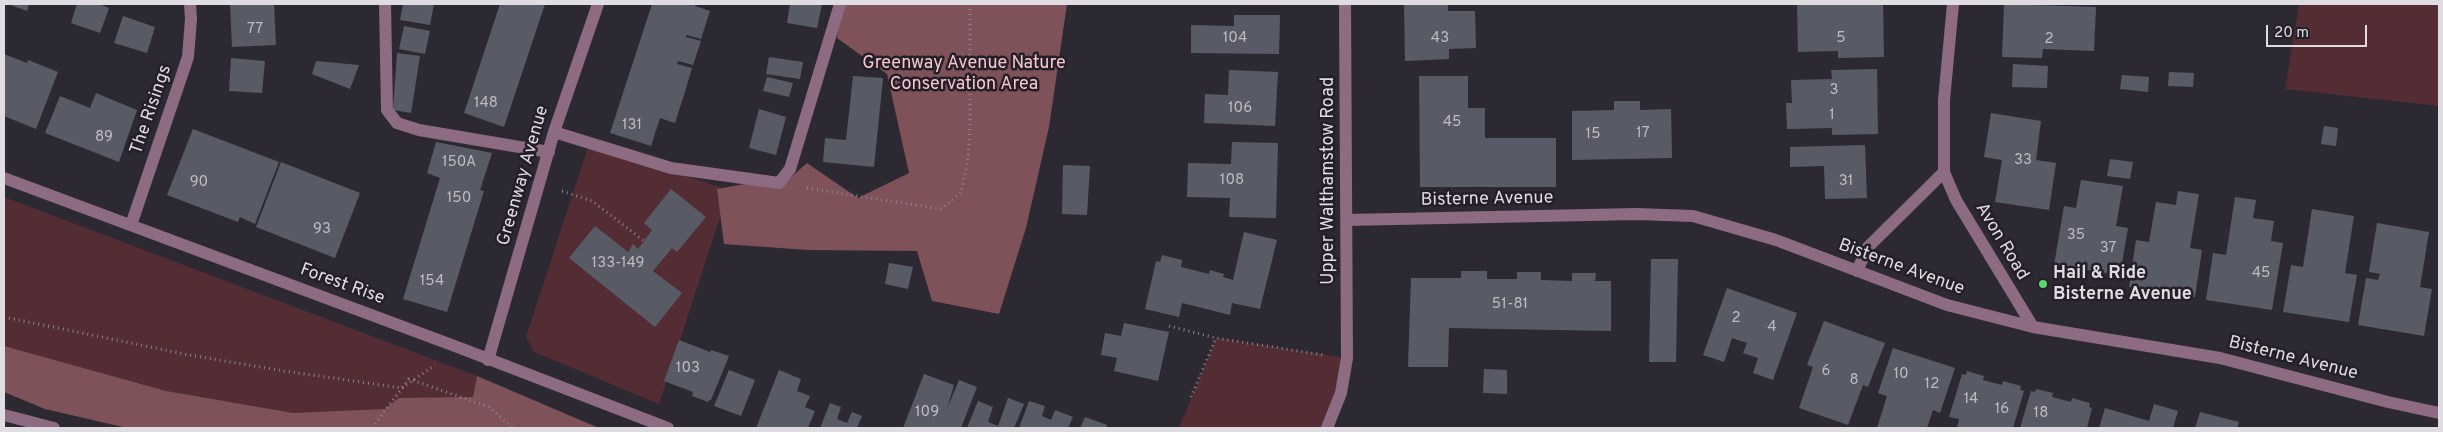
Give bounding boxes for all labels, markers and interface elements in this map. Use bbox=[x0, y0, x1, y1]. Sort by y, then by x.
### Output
scale bar bbox=[2268, 15, 2369, 47]
house number: 77 bbox=[247, 21, 263, 39]
text: 20 m bbox=[2274, 24, 2309, 43]
house number: 104 bbox=[1223, 30, 1247, 48]
house number: 43 bbox=[1431, 30, 1449, 48]
house number: 5 bbox=[1836, 30, 1846, 48]
house number: 2 bbox=[2044, 31, 2054, 49]
park label: Greenway Avenue Nature Conservation Area bbox=[862, 53, 1066, 96]
street label: The Risings bbox=[127, 62, 177, 158]
street label: Upper Walthamstow Road bbox=[1318, 77, 1340, 285]
house number: 3 bbox=[1829, 82, 1839, 100]
house number: 148 bbox=[474, 95, 498, 113]
house number: 106 bbox=[1228, 100, 1252, 118]
street label: Greenway Avenue bbox=[494, 103, 554, 249]
house number: 1 bbox=[1829, 107, 1835, 125]
house number: 45 bbox=[1443, 114, 1461, 132]
house number: 131 bbox=[622, 117, 642, 135]
house number: 17 bbox=[1636, 125, 1650, 143]
house number: 15 bbox=[1586, 126, 1600, 144]
house number: 89 bbox=[95, 129, 113, 147]
house number: 33 bbox=[2014, 152, 2032, 170]
house number: 150A bbox=[442, 154, 476, 172]
house number: 108 bbox=[1220, 172, 1244, 190]
house number: 31 bbox=[1839, 173, 1853, 191]
house number: 90 bbox=[190, 174, 208, 192]
street label: Bisterne Avenue bbox=[1421, 188, 1553, 212]
house number: 150 bbox=[447, 190, 471, 208]
street label: Avon Road bbox=[1969, 199, 2033, 285]
house number: 93 bbox=[313, 221, 331, 239]
house number: 35 bbox=[2067, 227, 2085, 245]
street label: Bisterne Avenue bbox=[1835, 235, 1967, 301]
house number: 37 bbox=[2100, 240, 2116, 258]
house number: 133-149 bbox=[592, 255, 644, 273]
street label: Forest Rise bbox=[297, 260, 387, 310]
place label: Hail & Ride Bisterne Avenue bbox=[2053, 263, 2192, 306]
house number: 45 bbox=[2252, 265, 2270, 283]
house number: 154 bbox=[420, 273, 444, 291]
marker: Hail & Ride Bisterne Avenue bbox=[2037, 278, 2049, 290]
house number: 51-81 bbox=[1492, 296, 1528, 314]
house number: 2 bbox=[1731, 310, 1741, 328]
house number: 4 bbox=[1767, 319, 1777, 337]
street label: Bisterne Avenue bbox=[2226, 332, 2360, 386]
house number: 103 bbox=[676, 360, 700, 378]
house number: 6 bbox=[1822, 363, 1830, 381]
house number: 10 bbox=[1893, 366, 1909, 384]
house number: 8 bbox=[1849, 372, 1859, 390]
house number: 12 bbox=[1925, 376, 1939, 394]
house number: 14 bbox=[1964, 391, 1978, 409]
house number: 16 bbox=[1995, 401, 2009, 419]
house number: 109 bbox=[915, 404, 939, 422]
house number: 18 bbox=[2034, 405, 2048, 423]

